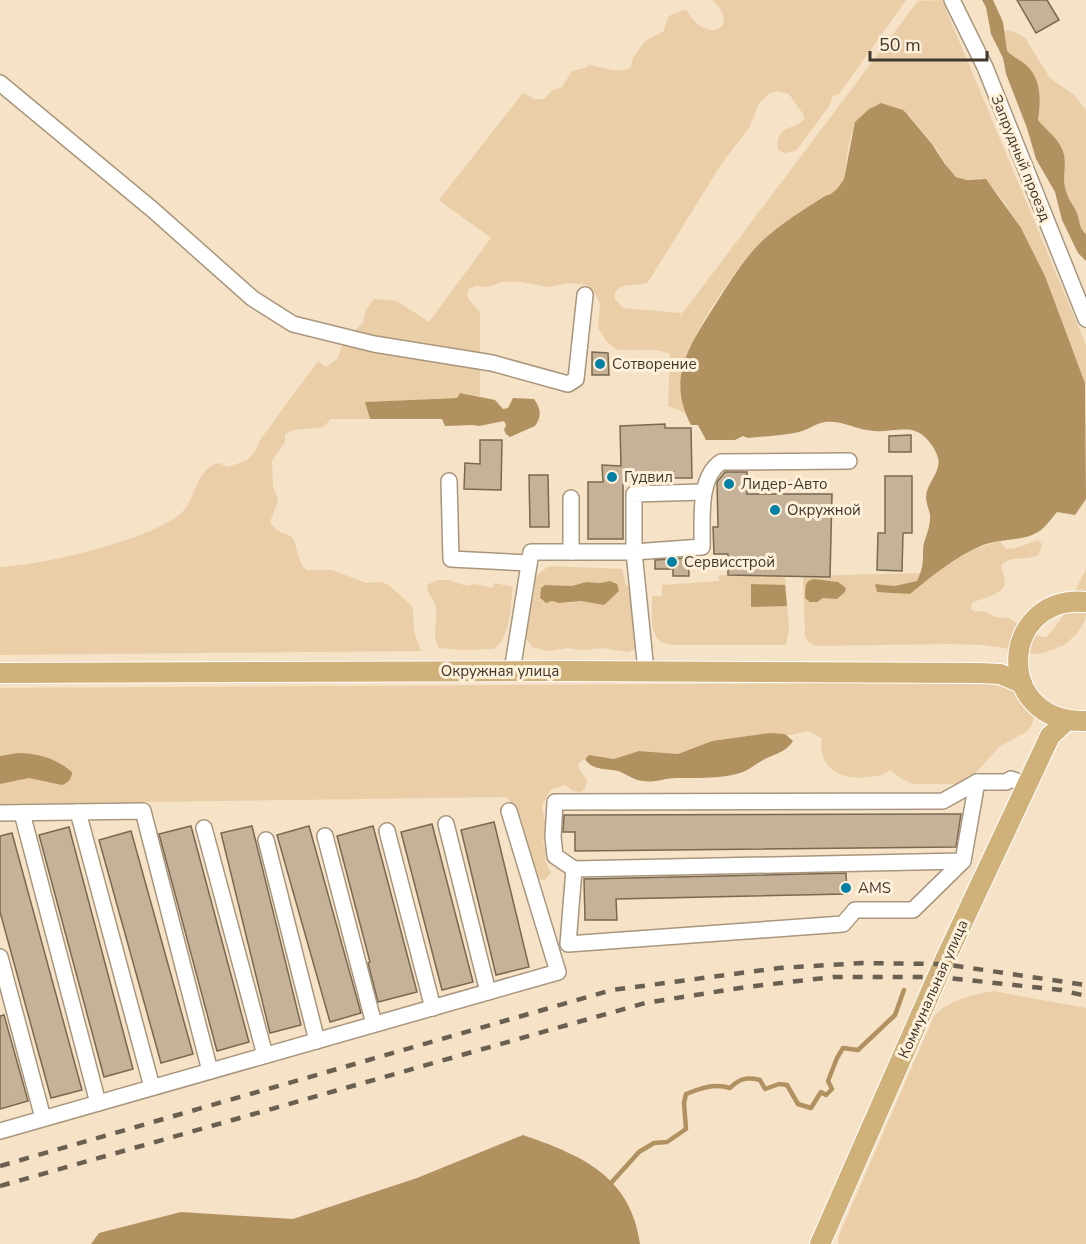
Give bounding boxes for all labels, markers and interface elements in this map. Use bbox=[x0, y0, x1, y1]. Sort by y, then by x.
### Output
scale bar bbox=[870, 24, 987, 62]
text: 50 m bbox=[879, 33, 921, 57]
street label: Запрудный проезд bbox=[986, 92, 1056, 224]
place label: Сотворение bbox=[612, 354, 697, 374]
marker: Сотворение bbox=[593, 357, 607, 371]
place label: Гудвил bbox=[624, 467, 673, 487]
marker: Гудвил bbox=[605, 470, 619, 484]
place label: Лидер-Авто bbox=[741, 474, 828, 494]
marker: Лидер-Авто bbox=[722, 477, 736, 491]
place label: Окружной bbox=[787, 500, 861, 520]
marker: Окружной bbox=[768, 503, 782, 517]
place label: Сервисстрой bbox=[684, 552, 775, 572]
marker: Сервисстрой bbox=[665, 555, 679, 569]
street label: Окружная улица bbox=[441, 661, 559, 681]
place label: AMS bbox=[858, 878, 891, 898]
marker: AMS bbox=[839, 881, 853, 895]
street label: Коммунальная улица bbox=[893, 916, 973, 1062]

